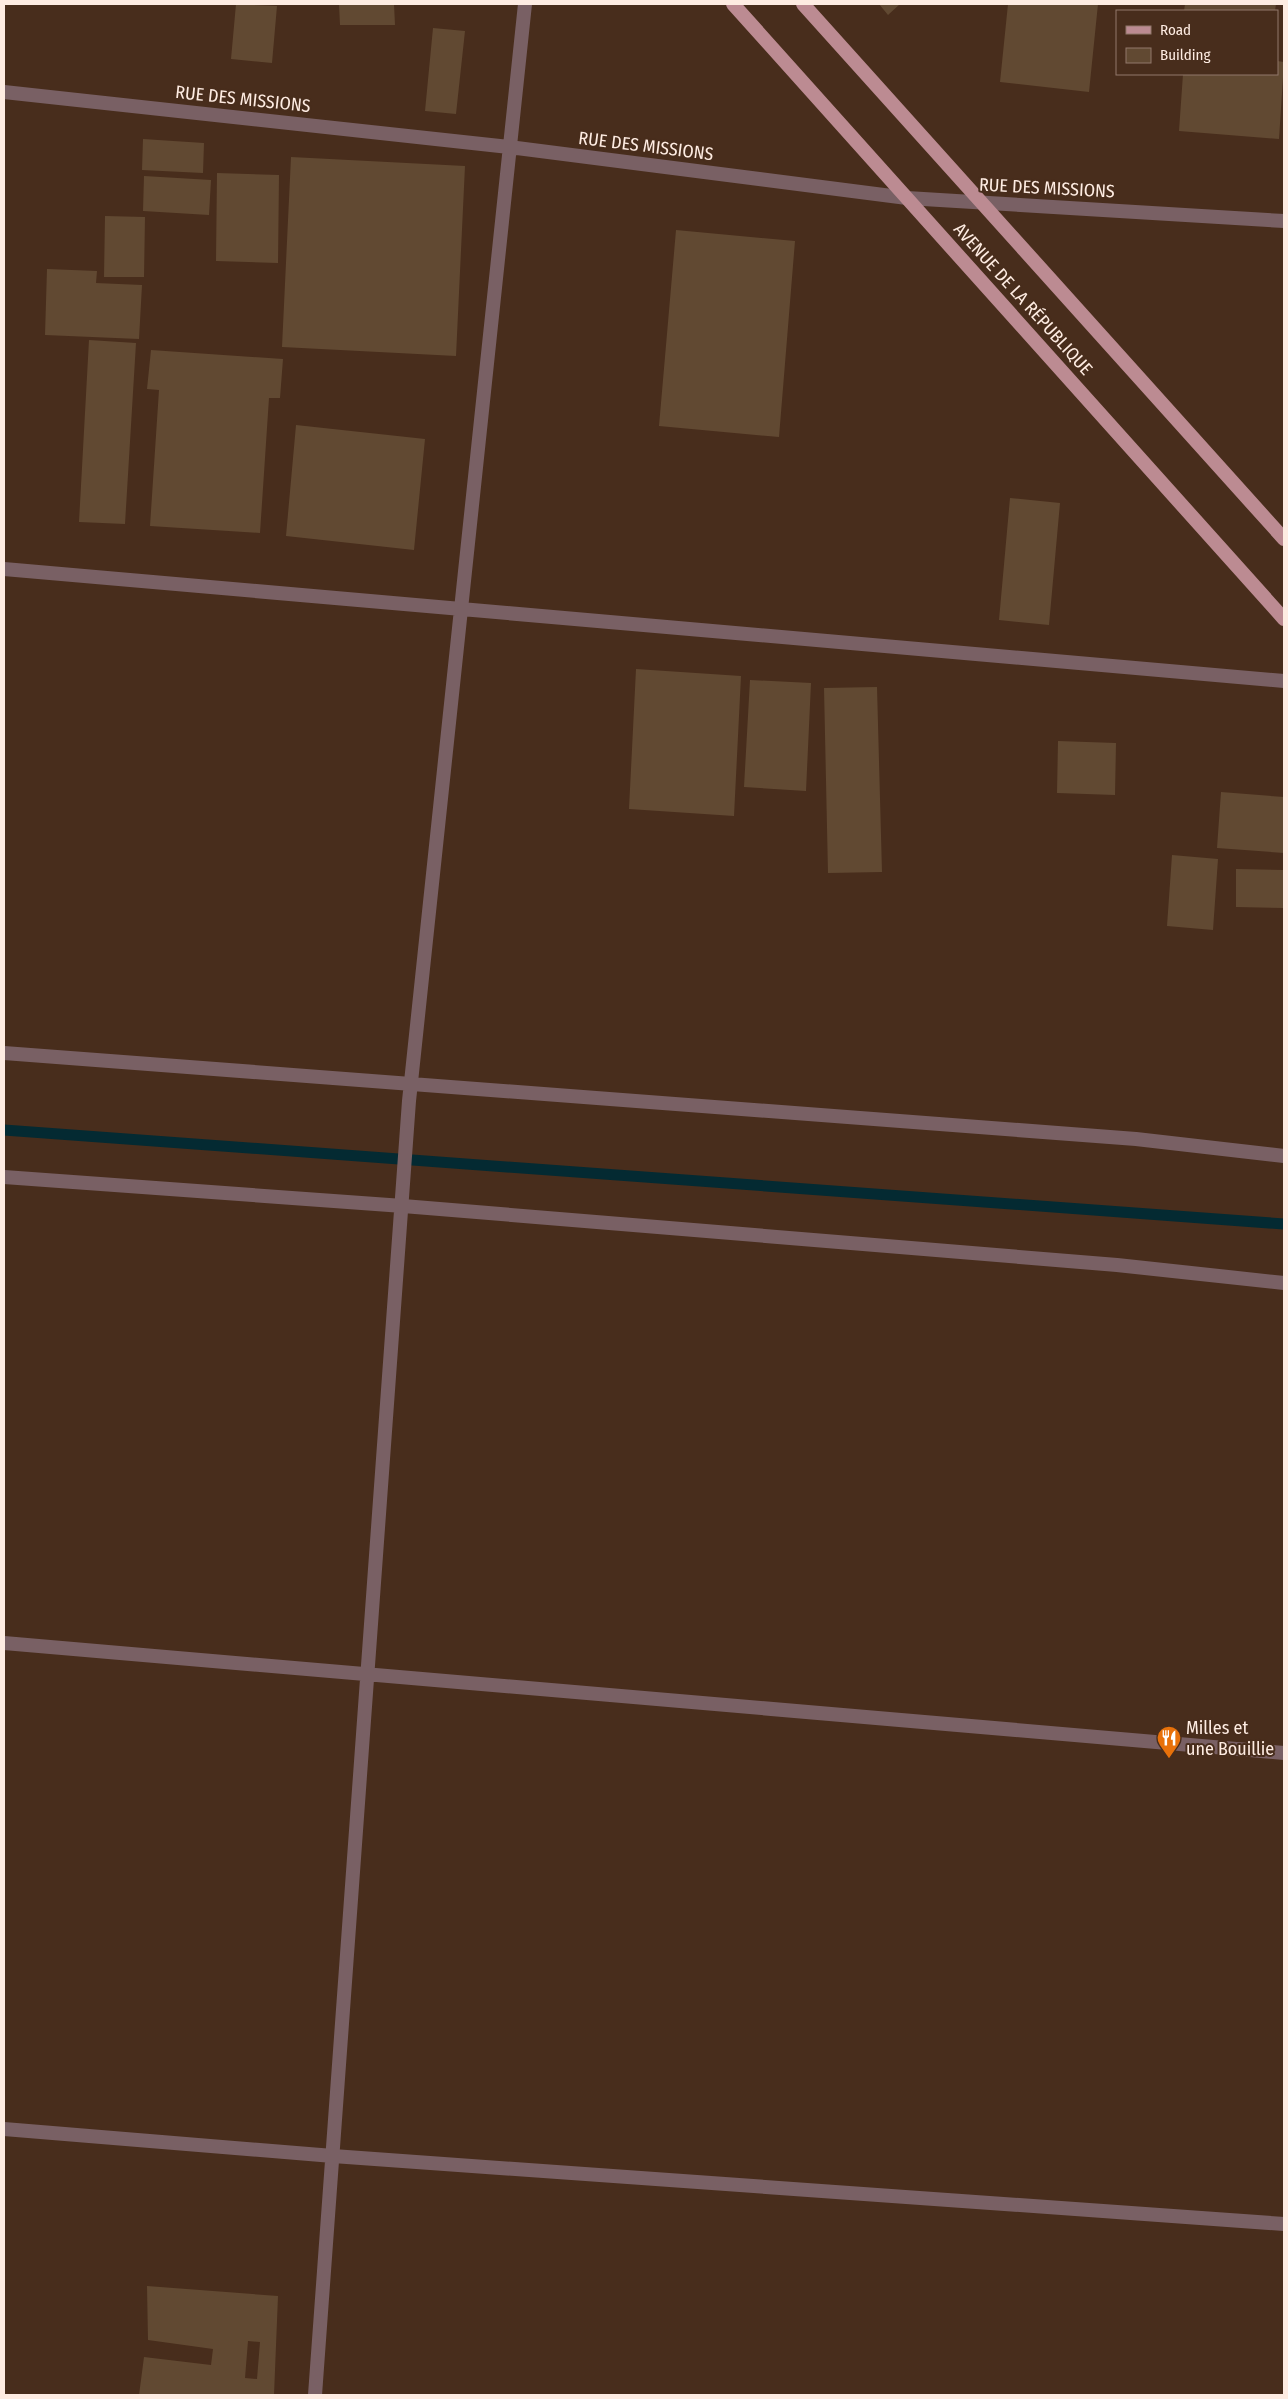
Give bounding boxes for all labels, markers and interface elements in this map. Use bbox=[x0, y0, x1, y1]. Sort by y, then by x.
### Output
legend bbox=[1116, 10, 1278, 75]
text: Road bbox=[1160, 21, 1191, 39]
text: Building bbox=[1160, 46, 1211, 64]
street label: RUE DES MISSIONS bbox=[174, 81, 312, 117]
street label: RUE DES MISSIONS bbox=[577, 127, 715, 165]
street label: RUE DES MISSIONS bbox=[979, 173, 1115, 203]
street label: AVENUE DE LA RÉPUBLIQUE bbox=[949, 218, 1098, 380]
place label: Milles et une Bouillie bbox=[1186, 1717, 1274, 1760]
restaurant icon: Milles et une Bouillie bbox=[1156, 1725, 1182, 1759]

